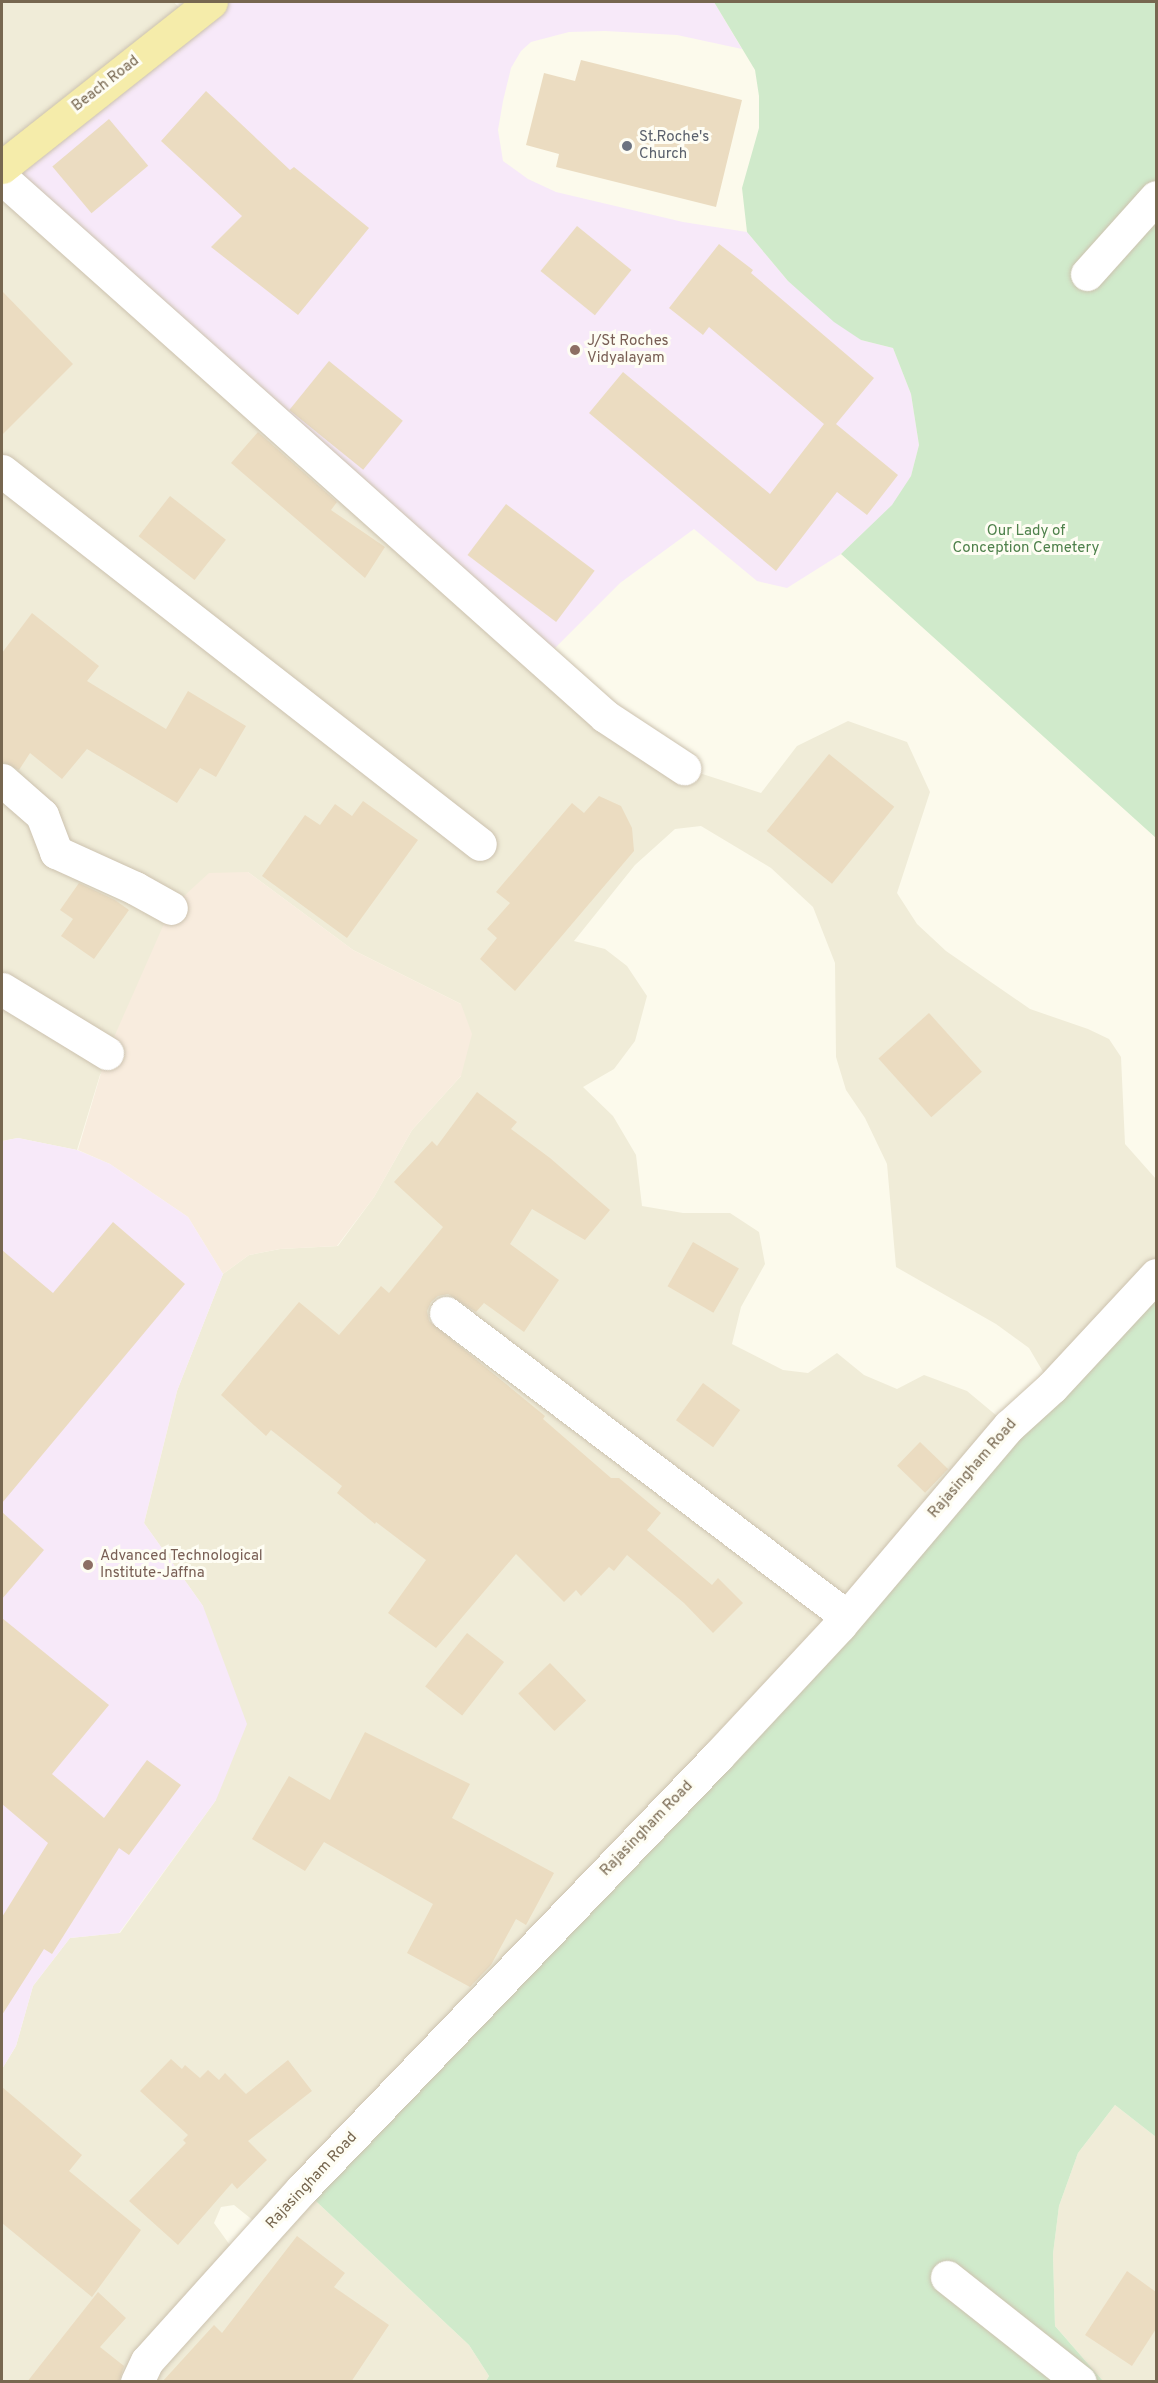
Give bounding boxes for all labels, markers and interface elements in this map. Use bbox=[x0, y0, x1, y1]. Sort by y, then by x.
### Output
street label: Beach Road bbox=[69, 52, 143, 116]
place label: St.Roche's Church bbox=[639, 128, 709, 163]
marker: St.Roche's Church bbox=[620, 139, 634, 153]
place label: J/St Roches Vidyalayam bbox=[587, 332, 669, 367]
marker: J/St Roches Vidyalayam bbox=[568, 343, 582, 357]
park label: Our Lady of Conception Cemetery bbox=[953, 522, 1099, 557]
street label: Rajasingham Road bbox=[925, 1416, 1021, 1522]
place label: Advanced Technological Institute-Jaffna bbox=[100, 1547, 263, 1582]
marker: Advanced Technological Institute-Jaffna bbox=[81, 1558, 95, 1572]
street label: Rajasingham Road bbox=[597, 1778, 697, 1880]
street label: Rajasingham Road bbox=[263, 2129, 361, 2233]

